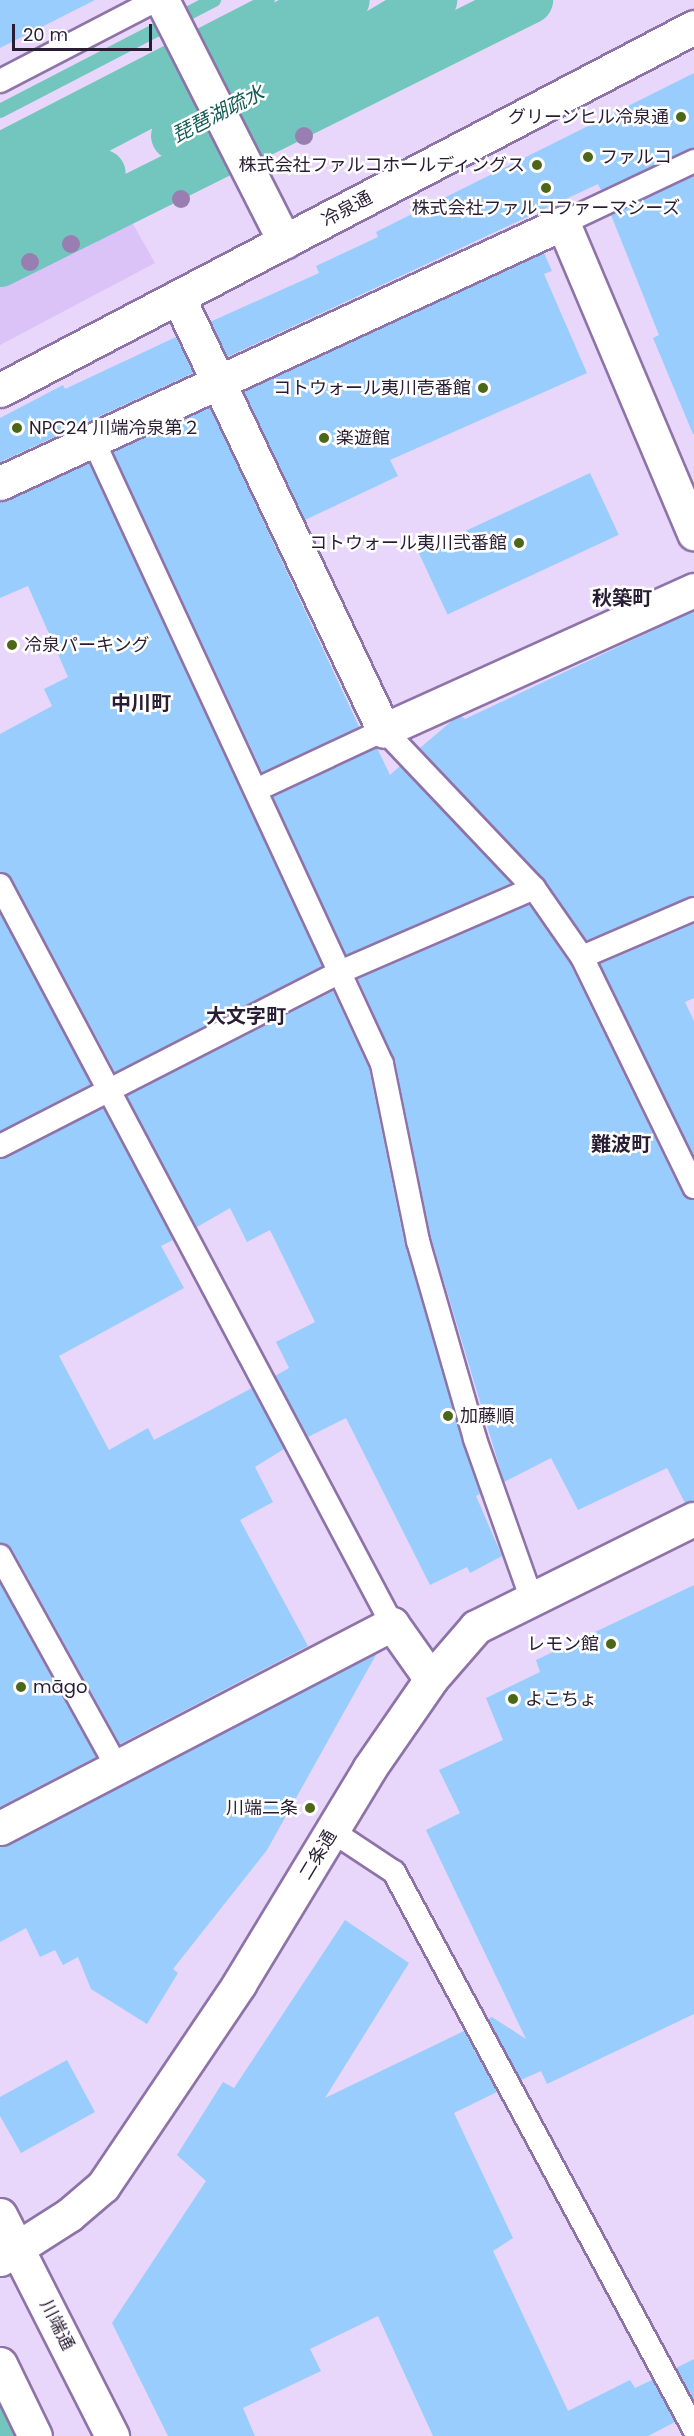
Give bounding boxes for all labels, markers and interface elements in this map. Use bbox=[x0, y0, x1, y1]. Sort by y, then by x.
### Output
scale bar bbox=[15, 12, 154, 50]
text: 20 m bbox=[23, 22, 68, 47]
water label: 琵琶湖疏水 bbox=[168, 81, 268, 147]
place label: グリーンヒル冷泉通 bbox=[507, 106, 669, 128]
marker: グリーンヒル冷泉通 bbox=[674, 110, 688, 124]
place label: ファルコ bbox=[600, 146, 672, 168]
marker: ファルコ bbox=[581, 150, 595, 164]
place label: 株式会社ファルコホールディングス bbox=[237, 154, 525, 176]
marker: 株式会社ファルコホールディングス bbox=[530, 158, 544, 172]
marker: 株式会社ファルコファーマシーズ bbox=[539, 181, 553, 195]
street label: 冷泉通 bbox=[318, 187, 376, 231]
place label: 株式会社ファルコファーマシーズ bbox=[411, 197, 681, 219]
place label: コトウォール夷川壱番館 bbox=[273, 377, 471, 399]
marker: コトウォール夷川壱番館 bbox=[476, 381, 490, 395]
place label: NPC24 川端冷泉第２ bbox=[29, 417, 200, 439]
marker: NPC24 川端冷泉第２ bbox=[10, 421, 24, 435]
place label: 楽遊館 bbox=[336, 427, 390, 449]
marker: 楽遊館 bbox=[317, 431, 331, 445]
place label: コトウォール夷川弐番館 bbox=[309, 532, 507, 554]
marker: コトウォール夷川弐番館 bbox=[512, 536, 526, 550]
district label: 秋築町 bbox=[592, 586, 652, 610]
place label: 冷泉パーキング bbox=[24, 634, 150, 656]
marker: 冷泉パーキング bbox=[5, 638, 19, 652]
district label: 中川町 bbox=[111, 691, 171, 715]
district label: 大文字町 bbox=[206, 1004, 286, 1028]
district label: 難波町 bbox=[591, 1132, 651, 1156]
place label: 加藤順 bbox=[460, 1405, 514, 1427]
marker: 加藤順 bbox=[441, 1409, 455, 1423]
place label: レモン館 bbox=[527, 1633, 599, 1655]
marker: レモン館 bbox=[604, 1637, 618, 1651]
place label: māgo bbox=[33, 1676, 87, 1698]
marker: māgo bbox=[14, 1680, 28, 1694]
place label: よこちょ bbox=[525, 1688, 597, 1710]
marker: よこちょ bbox=[506, 1692, 520, 1706]
place label: 川端二条 bbox=[226, 1797, 298, 1819]
marker: 川端二条 bbox=[303, 1801, 317, 1815]
street label: 二条通 bbox=[295, 1826, 341, 1884]
street label: 川端通 bbox=[35, 2296, 79, 2354]

